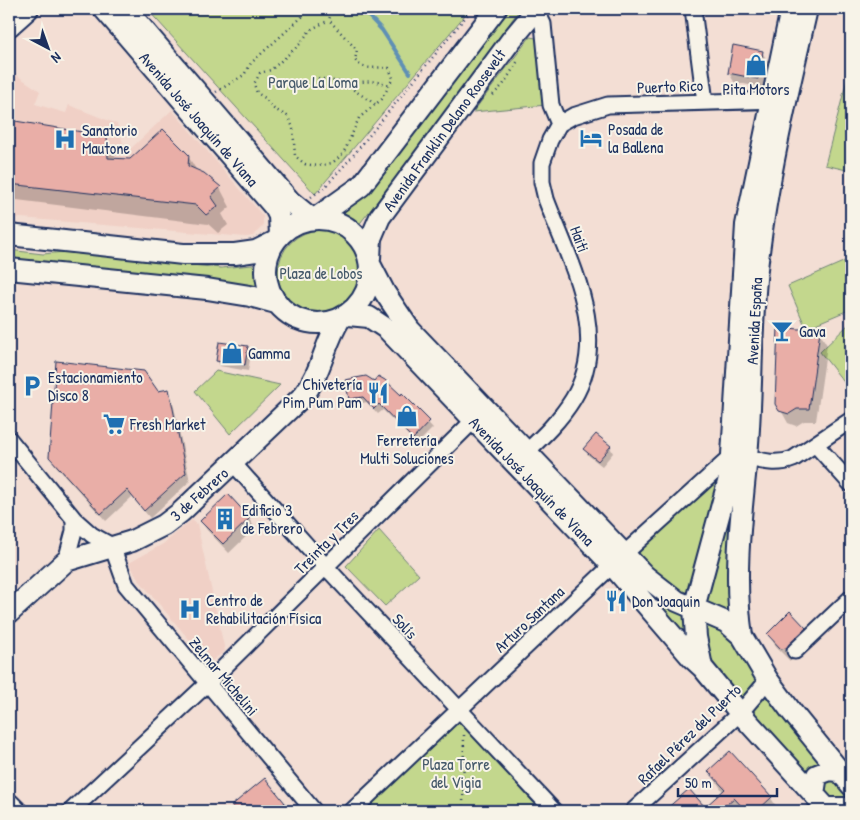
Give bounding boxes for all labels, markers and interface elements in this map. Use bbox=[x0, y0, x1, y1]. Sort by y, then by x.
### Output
north arrow bbox=[22, 22, 72, 72]
street label: Avenida Franklin Delano Roosevelt bbox=[378, 44, 511, 216]
street label: Avenida José Joaquín de Viana bbox=[134, 47, 264, 191]
text: N bbox=[47, 49, 66, 68]
shop icon: Pita Motors bbox=[743, 52, 769, 78]
park label: Parque La Loma bbox=[268, 71, 358, 93]
street label: Puerto Rico bbox=[637, 74, 704, 98]
place label: Pita Motors bbox=[723, 78, 789, 100]
place label: Posada de la Ballena bbox=[608, 118, 664, 158]
place label: Sanatorio Mautone bbox=[82, 119, 138, 159]
hotel icon: Posada de la Ballena bbox=[578, 125, 604, 151]
hospital icon: Sanatorio Mautone bbox=[52, 126, 78, 152]
street label: Haiti bbox=[565, 223, 595, 255]
park label: Plaza de Lobos bbox=[280, 262, 362, 284]
street label: Avenida España bbox=[741, 277, 767, 365]
bar icon: Gava bbox=[769, 318, 795, 344]
place label: Gava bbox=[799, 320, 826, 342]
shop icon: Gamma bbox=[219, 340, 245, 366]
place label: Gamma bbox=[248, 342, 290, 364]
place label: Estacionamiento Disco 8 bbox=[48, 366, 143, 406]
parking icon: Estacionamiento Disco 8 bbox=[19, 373, 45, 399]
place label: Chivetería Pim Pum Pam bbox=[283, 373, 362, 413]
restaurant icon: Chivetería Pim Pum Pam bbox=[365, 380, 391, 406]
shop icon: Ferretería Multi Soluciones bbox=[394, 403, 420, 429]
supermarket icon: Fresh Market bbox=[101, 411, 127, 437]
street label: Avenida José Joaquín de Viana bbox=[464, 412, 600, 550]
place label: Fresh Market bbox=[129, 413, 206, 435]
place label: Ferretería Multi Soluciones bbox=[360, 429, 454, 469]
street label: 3 de Febrero bbox=[165, 462, 233, 526]
place label: Edificio 3 de Febrero bbox=[242, 499, 303, 539]
street label: Treinta y Tres bbox=[289, 505, 363, 579]
building icon: Edificio 3 de Febrero bbox=[212, 506, 238, 532]
street label: Arturo Santana bbox=[489, 581, 569, 657]
restaurant icon: Don Joaquin bbox=[603, 588, 629, 614]
place label: Centro de Rehabilitación Física bbox=[206, 589, 321, 629]
place label: Don Joaquin bbox=[632, 590, 700, 612]
hospital icon: Centro de Rehabilitación Física bbox=[177, 596, 203, 622]
street label: Solís bbox=[387, 608, 423, 644]
street label: Zelmar Michelini bbox=[184, 632, 264, 720]
street label: Rafael Pérez del Puerto bbox=[632, 678, 746, 789]
park label: Plaza Torre del Vigia bbox=[422, 753, 490, 793]
scale bar bbox=[678, 765, 776, 797]
text: 50 m bbox=[685, 772, 712, 793]

